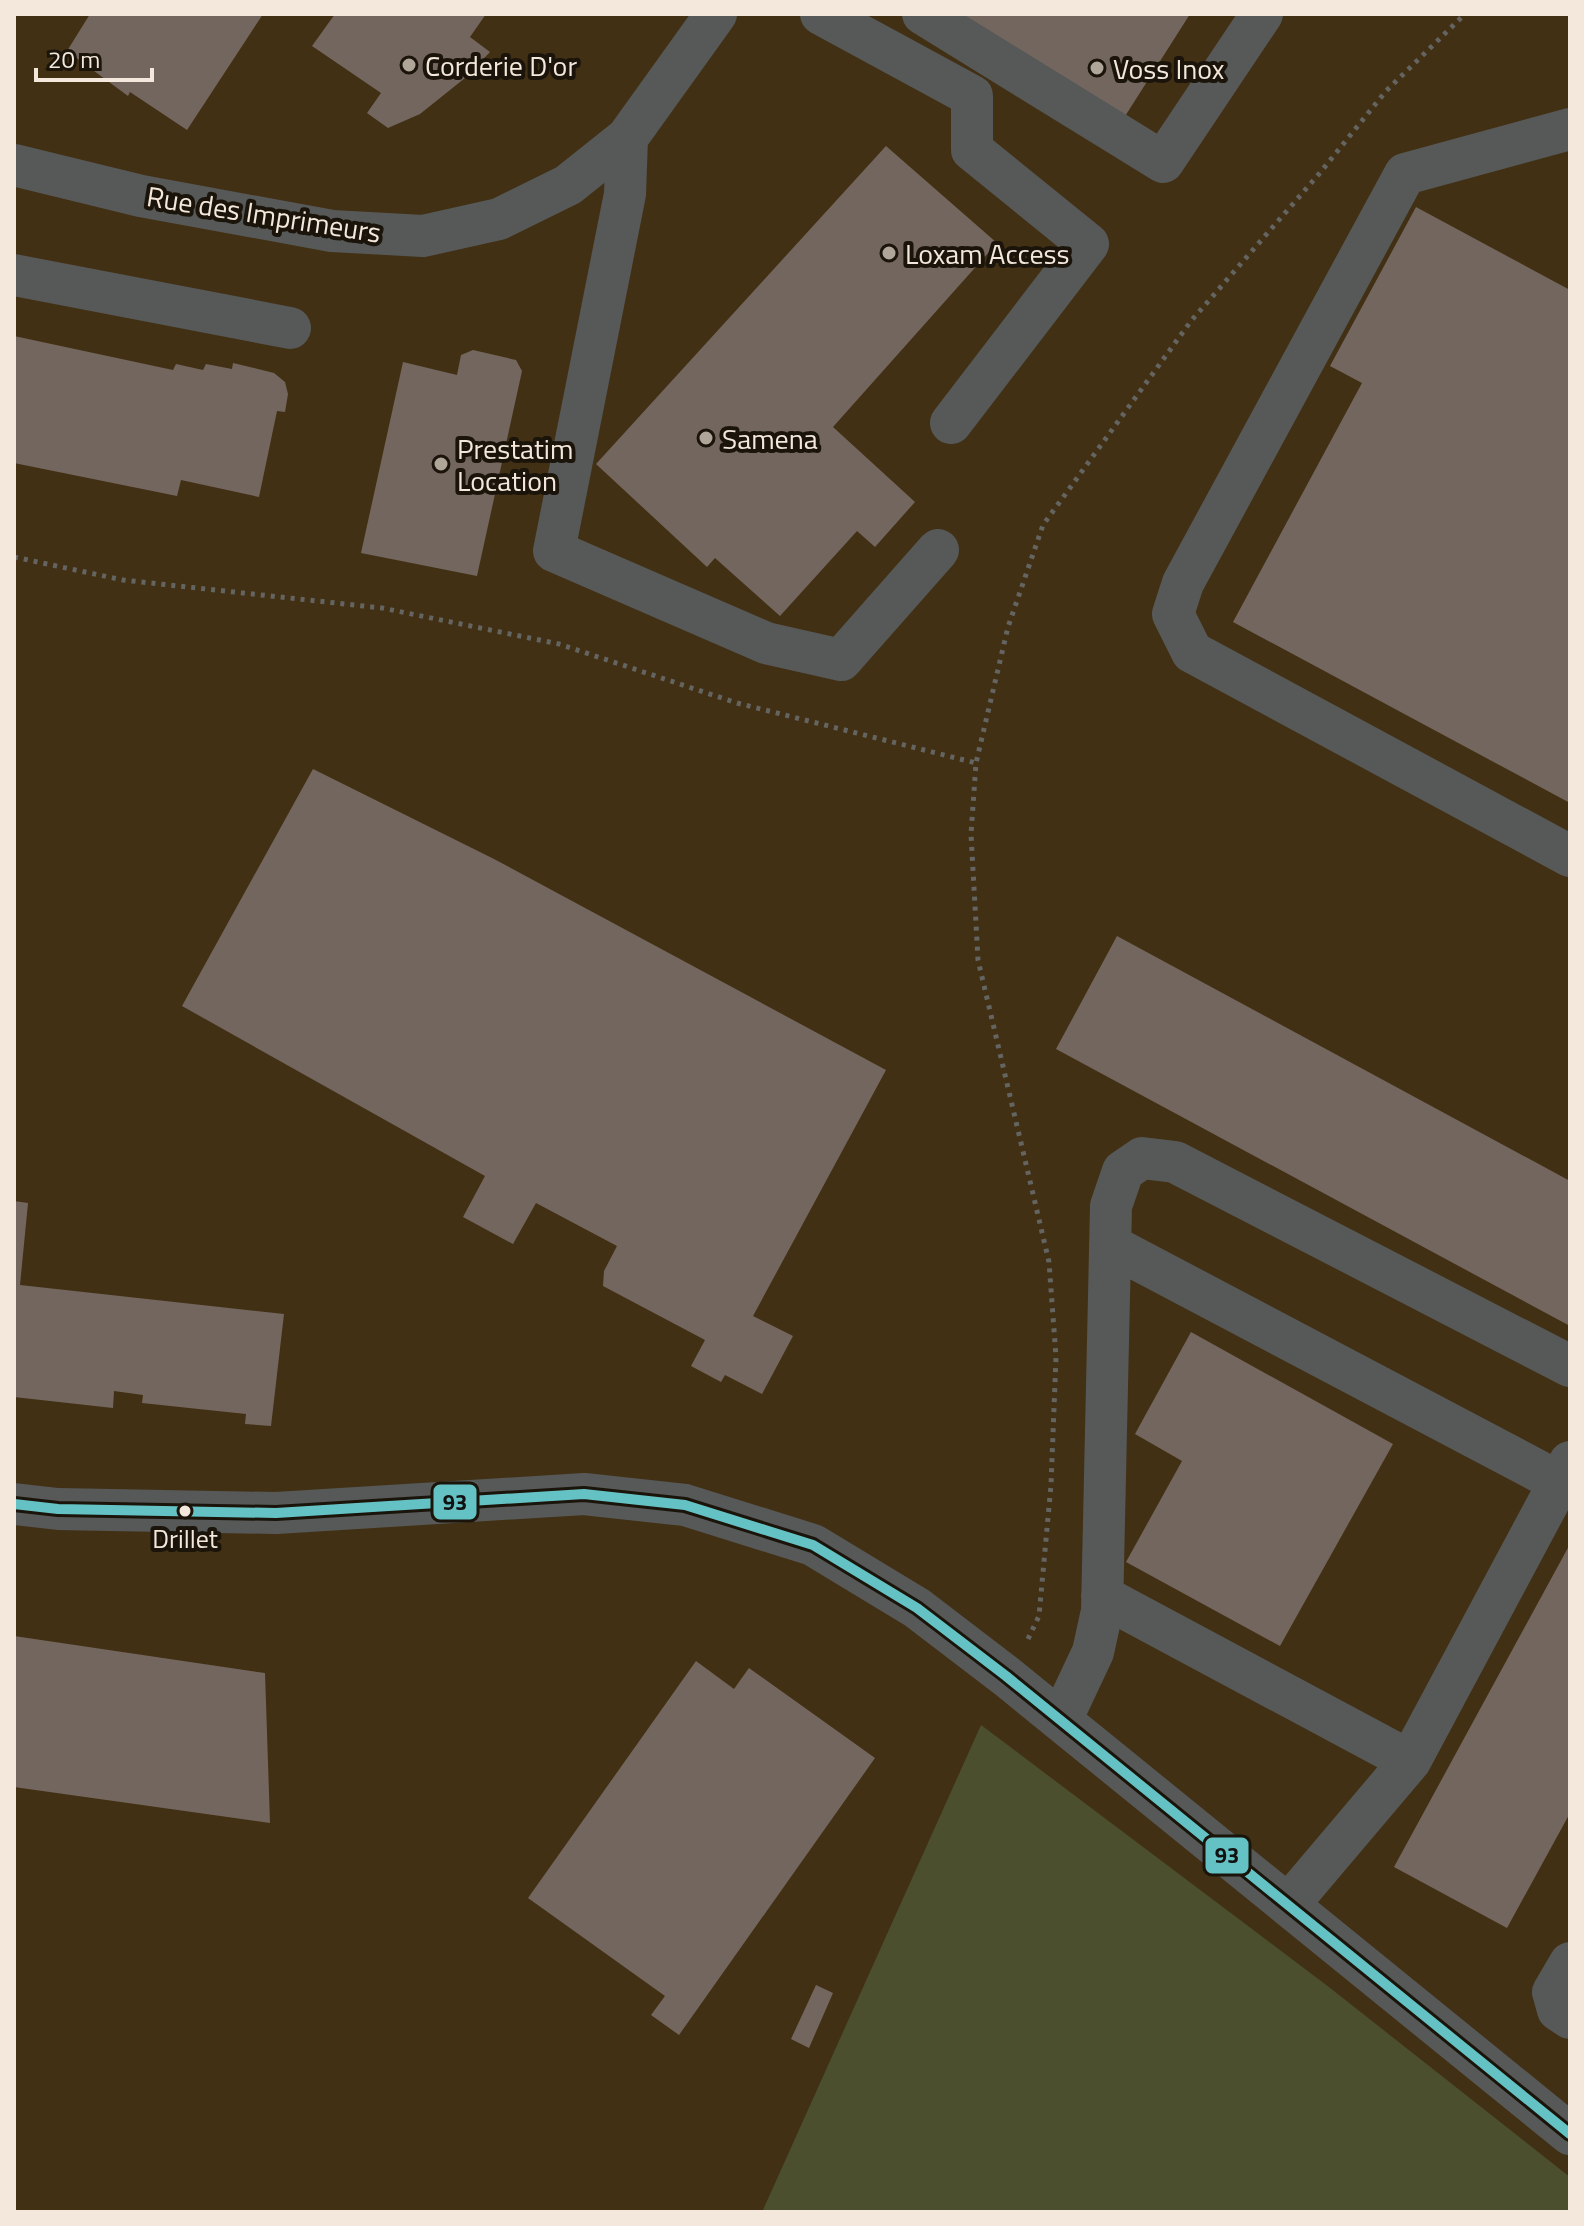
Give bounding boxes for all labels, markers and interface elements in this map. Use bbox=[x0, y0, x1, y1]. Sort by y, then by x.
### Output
scale bar bbox=[36, 32, 152, 82]
text: 20 m bbox=[48, 41, 100, 77]
place label: Corderie D'or bbox=[425, 44, 577, 87]
place label: Voss Inox bbox=[1113, 47, 1225, 90]
marker: Corderie D'or bbox=[400, 56, 418, 74]
marker: Voss Inox bbox=[1088, 59, 1106, 77]
street label: Rue des Imprimeurs bbox=[144, 174, 384, 254]
place label: Loxam Access bbox=[905, 232, 1070, 275]
marker: Loxam Access bbox=[880, 244, 898, 262]
place label: Samena bbox=[722, 417, 818, 460]
place label: Prestatim Location bbox=[457, 427, 573, 502]
marker: Samena bbox=[697, 429, 715, 447]
marker: Prestatim Location bbox=[432, 455, 450, 473]
line badge: 93 bbox=[432, 1483, 478, 1521]
text: 93 bbox=[443, 1485, 467, 1519]
marker: Drillet bbox=[177, 1503, 193, 1519]
place label: Drillet bbox=[152, 1519, 218, 1558]
line badge: 93 bbox=[1204, 1836, 1250, 1875]
text: 93 bbox=[1215, 1838, 1239, 1872]

